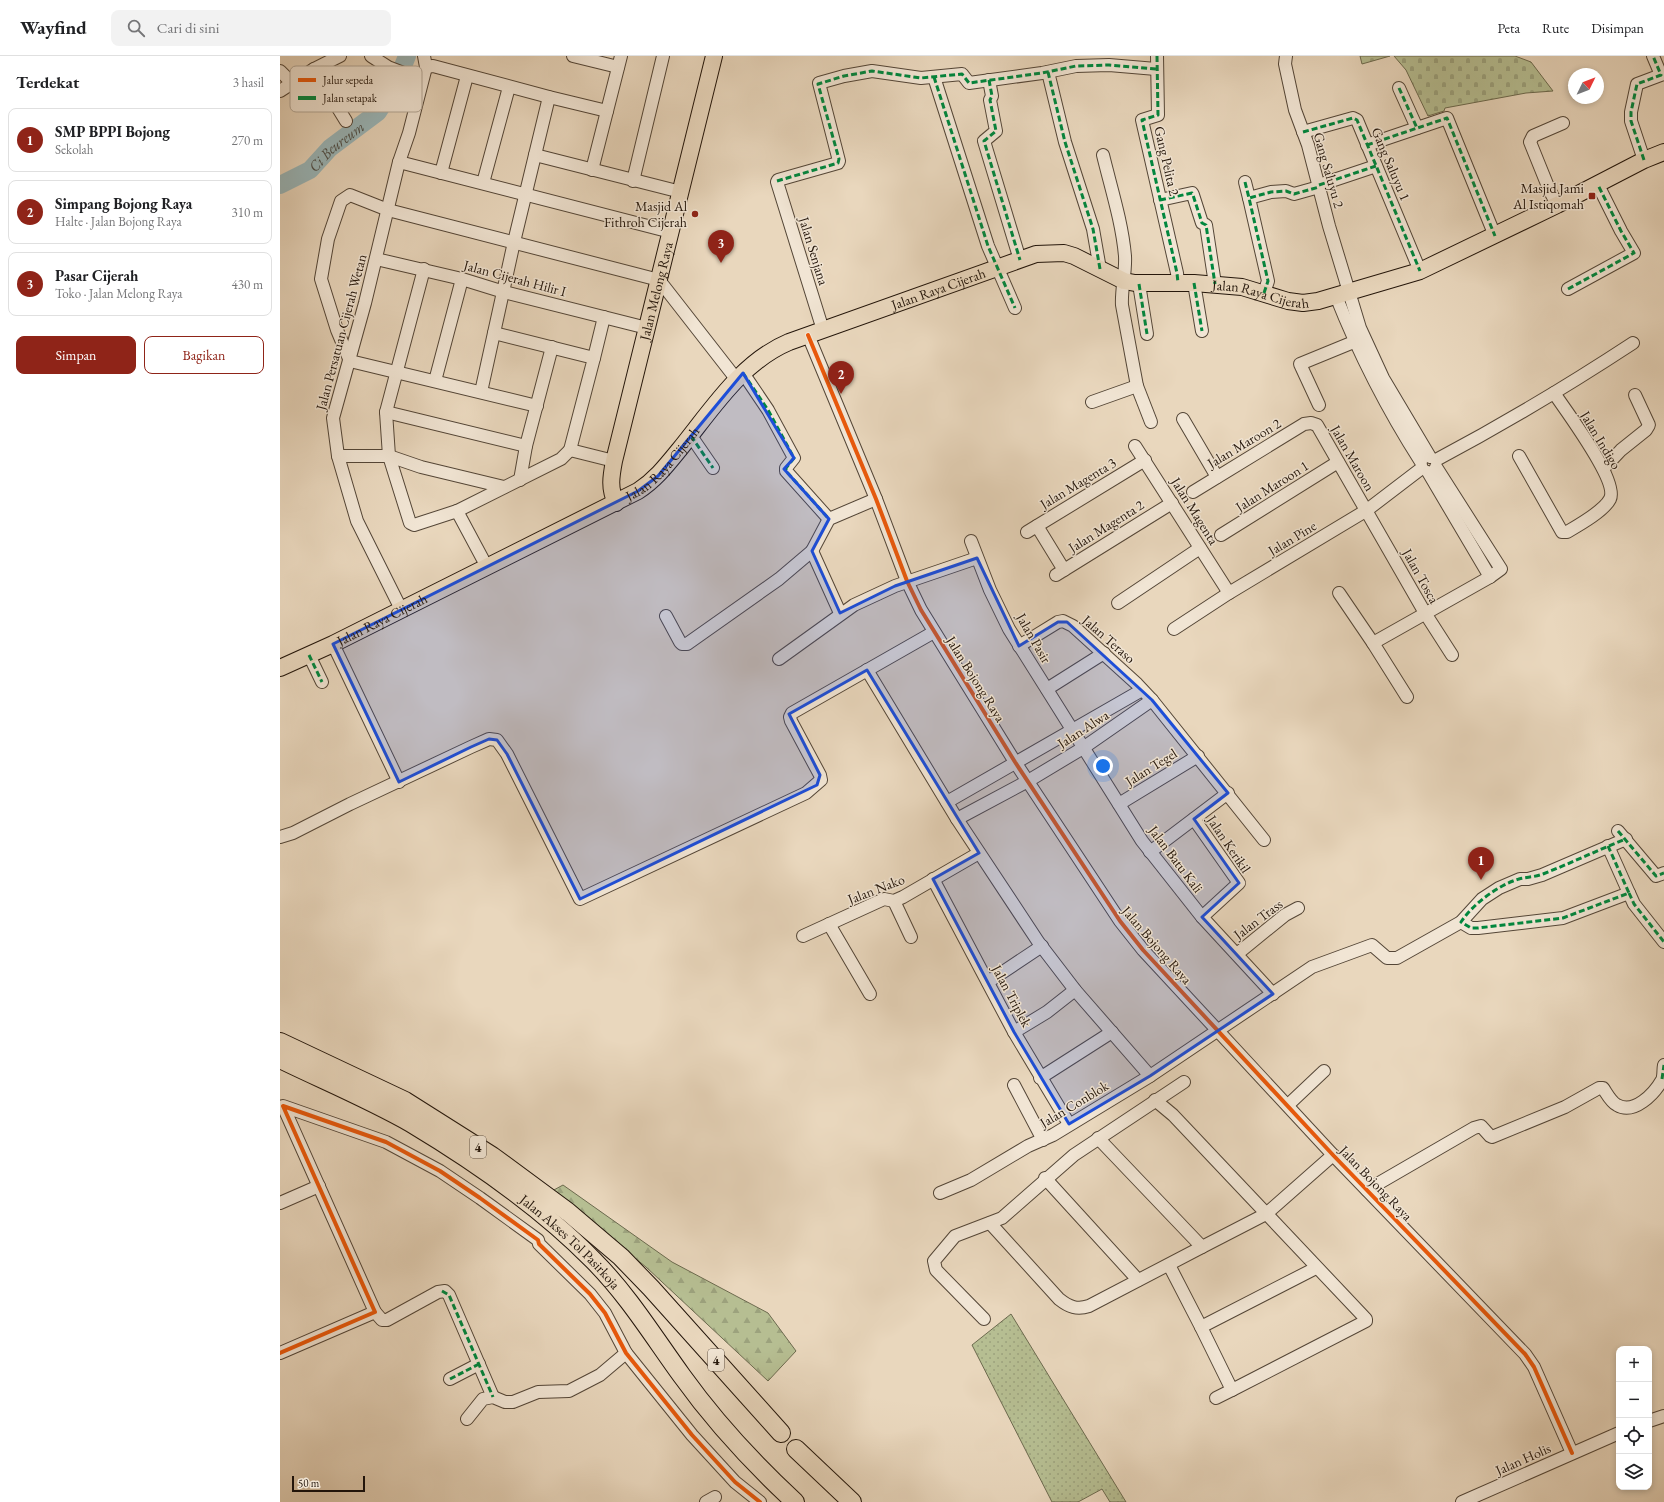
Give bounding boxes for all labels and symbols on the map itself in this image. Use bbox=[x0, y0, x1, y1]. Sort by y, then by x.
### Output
legend bbox=[290, 66, 422, 112]
north arrow bbox=[1568, 68, 1604, 104]
text: Jalur sepeda bbox=[322, 73, 374, 87]
text: Jalan setapak bbox=[322, 91, 378, 105]
water label: Ci Beureum bbox=[304, 116, 368, 175]
street label: Gang Pelita 2 bbox=[1150, 124, 1184, 198]
street label: Gang Saluyu 1 bbox=[1367, 125, 1415, 203]
street label: Gang Saluyu 2 bbox=[1310, 130, 1348, 210]
place label: Masjid Jami Al Istiqomah bbox=[1512, 179, 1585, 213]
marker: Masjid Jami Al Istiqomah bbox=[1587, 191, 1597, 201]
place label: Masjid Al Fithroh Cijerah bbox=[604, 197, 688, 231]
marker: Masjid Al Fithroh Cijerah bbox=[690, 209, 700, 219]
street label: Jalan Senjana bbox=[795, 214, 833, 288]
pin: 3 bbox=[708, 230, 734, 263]
street label: Jalan Melong Raya bbox=[635, 239, 677, 343]
street label: Jalan Persatuan Cijerah Wetan bbox=[311, 251, 371, 413]
street label: Jalan Cijerah Hilir I bbox=[461, 255, 569, 300]
street label: Jalan Raya Cijerah bbox=[888, 264, 988, 314]
street label: Jalan Raya Cijerah bbox=[1210, 275, 1310, 312]
pin: 2 bbox=[828, 361, 854, 394]
street label: Jalan Indigo bbox=[1576, 407, 1626, 473]
street label: Jalan Maroon 2 bbox=[1203, 414, 1284, 473]
street label: Jalan Maroon bbox=[1326, 421, 1379, 495]
street label: Jalan Raya Cijerah bbox=[622, 423, 703, 505]
street label: Jalan Magenta 3 bbox=[1036, 453, 1120, 513]
street label: Jalan Maroon 1 bbox=[1231, 456, 1312, 516]
street label: Jalan Magenta bbox=[1167, 473, 1223, 548]
street label: Jalan Magenta 2 bbox=[1064, 495, 1147, 557]
street label: Jalan Pine bbox=[1264, 516, 1320, 560]
street label: Jalan Tosca bbox=[1398, 545, 1444, 607]
street label: Jalan Raya Cijerah bbox=[333, 589, 430, 650]
street label: Jalan Pasir bbox=[1012, 609, 1056, 666]
street label: Jalan Teraso bbox=[1078, 610, 1139, 667]
street label: Jalan Bojong Raya bbox=[942, 632, 1010, 726]
street label: Jalan Alwa bbox=[1053, 706, 1112, 753]
street label: Jalan Tegel bbox=[1121, 744, 1181, 790]
your location bbox=[1093, 756, 1113, 776]
street label: Jalan Kerikil bbox=[1203, 811, 1255, 877]
street label: Jalan Batu Kali bbox=[1144, 821, 1208, 897]
pin: 1 bbox=[1468, 847, 1494, 880]
street label: Jalan Nako bbox=[844, 870, 907, 908]
street label: Jalan Trass bbox=[1229, 894, 1286, 944]
street label: Jalan Bojong Raya bbox=[1117, 901, 1196, 988]
street label: Jalan Triplek bbox=[988, 961, 1036, 1031]
street label: Jalan Conblok bbox=[1035, 1076, 1112, 1132]
road number: 4 bbox=[470, 1136, 486, 1158]
street label: Jalan Bojong Raya bbox=[1335, 1141, 1417, 1225]
street label: Jalan Akses Tol Pasirkoja bbox=[515, 1190, 625, 1293]
road number: 4 bbox=[708, 1349, 724, 1371]
street label: Jalan Holis bbox=[1492, 1439, 1554, 1480]
scale bar bbox=[292, 1474, 365, 1493]

